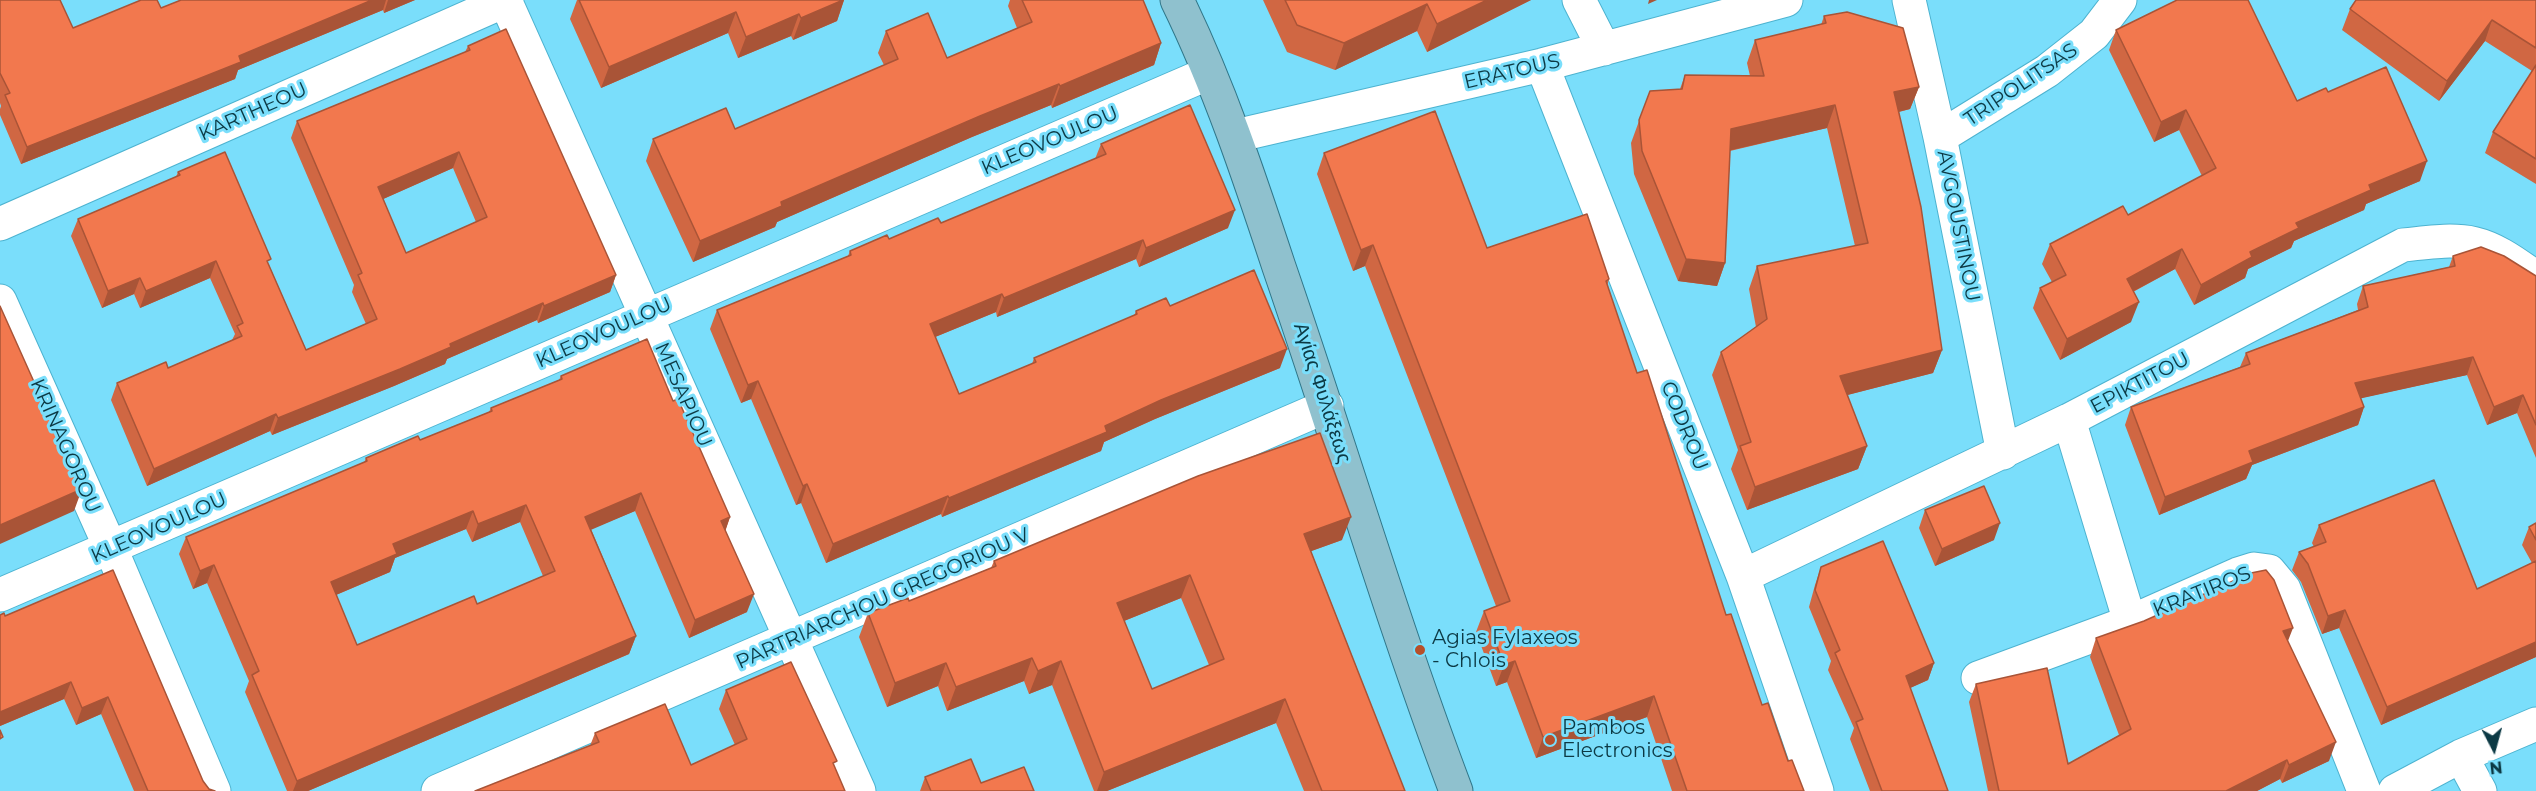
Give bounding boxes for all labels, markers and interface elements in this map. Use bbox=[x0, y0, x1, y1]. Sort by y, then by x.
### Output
street label: TRIPOLITSAS bbox=[1960, 38, 2082, 132]
street label: ERATOUS bbox=[1462, 49, 1562, 95]
street label: KARTHEOU bbox=[195, 77, 311, 147]
street label: KLEOVOULOU bbox=[978, 101, 1122, 181]
street label: AVGOUSTINOU bbox=[1932, 148, 1984, 304]
street label: KLEOVOULOU bbox=[532, 292, 676, 374]
street label: Αγίας Φυλάξεως bbox=[1288, 320, 1356, 466]
street label: MESAPIOU bbox=[649, 339, 717, 451]
street label: EPIKTITOU bbox=[2086, 347, 2194, 419]
street label: KRINAGOROU bbox=[25, 375, 105, 517]
street label: CODROU bbox=[1655, 378, 1713, 474]
street label: KLEOVOULOU bbox=[87, 487, 231, 569]
street label: PARTRIARCHOU GREGORIOU V bbox=[732, 523, 1034, 675]
street label: KRATIROS bbox=[2150, 562, 2254, 622]
place label: Agias Fylaxeos - Chlois bbox=[1432, 626, 1578, 673]
marker: Agias Fylaxeos - Chlois bbox=[1413, 643, 1427, 657]
place label: Pambos Electronics bbox=[1562, 716, 1673, 763]
north arrow bbox=[2464, 719, 2524, 779]
marker: Pambos Electronics bbox=[1543, 733, 1557, 747]
text: N bbox=[2489, 757, 2503, 778]

